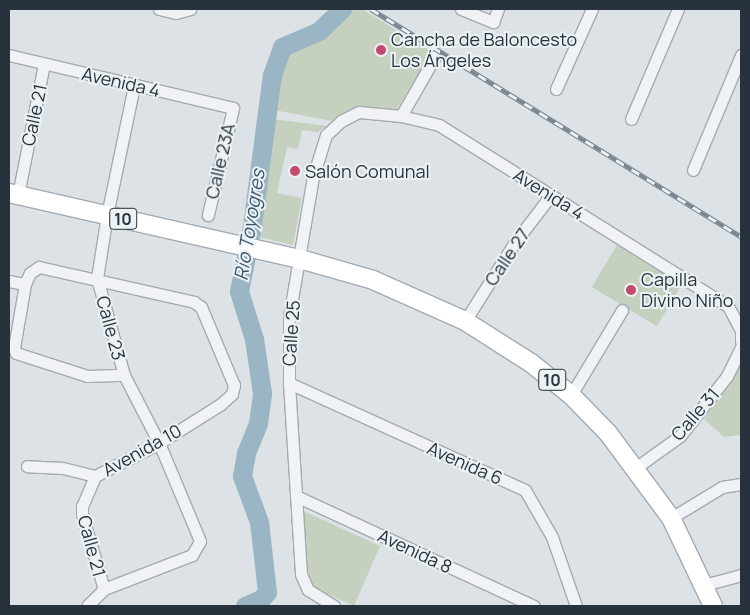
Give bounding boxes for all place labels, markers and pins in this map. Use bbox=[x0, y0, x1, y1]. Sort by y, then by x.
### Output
place label: Cancha de Baloncesto Los Ángeles bbox=[391, 29, 577, 72]
marker: Cancha de Baloncesto Los Ángeles bbox=[375, 44, 387, 56]
place label: Salón Comunal bbox=[305, 160, 430, 182]
marker: Salón Comunal bbox=[289, 165, 301, 177]
place label: Capilla Divino Niño bbox=[641, 269, 733, 312]
marker: Capilla Divino Niño bbox=[625, 284, 637, 296]

